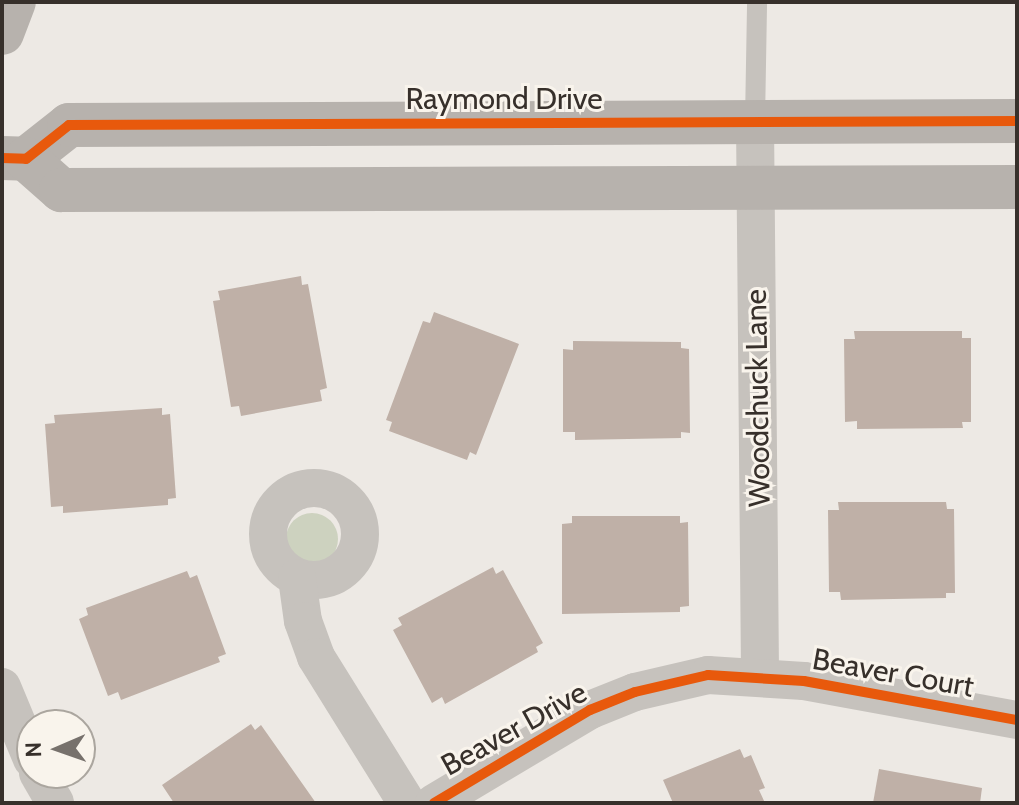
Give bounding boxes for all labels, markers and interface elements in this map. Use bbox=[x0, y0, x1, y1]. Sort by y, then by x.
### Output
street label: Raymond Drive bbox=[405, 81, 603, 117]
street label: Woodchuck Lane bbox=[738, 289, 778, 507]
street label: Beaver Court bbox=[810, 641, 976, 705]
street label: Beaver Drive bbox=[435, 674, 593, 784]
north arrow bbox=[16, 709, 96, 789]
text: N bbox=[20, 742, 47, 758]

